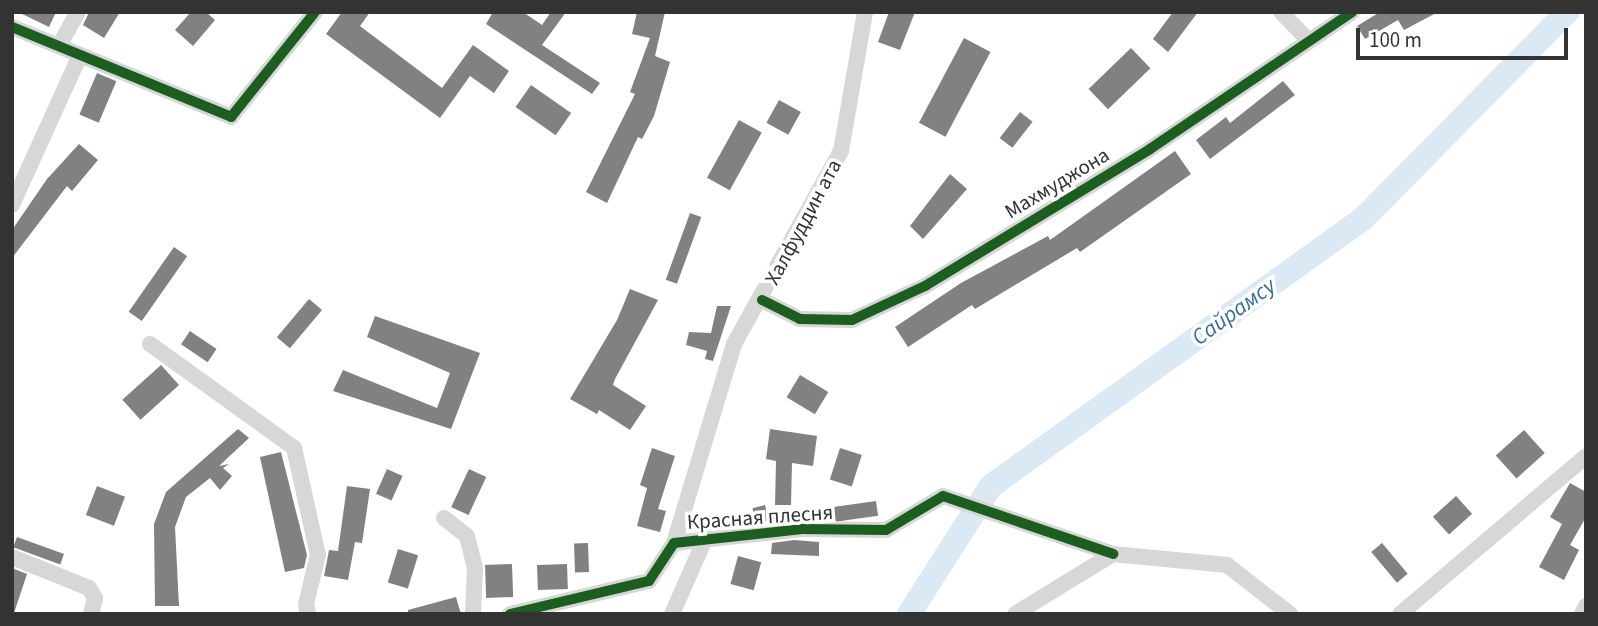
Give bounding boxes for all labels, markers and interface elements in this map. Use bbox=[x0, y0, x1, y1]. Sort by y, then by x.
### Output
scale bar bbox=[1360, 14, 1572, 58]
text: 100 m bbox=[1369, 25, 1422, 55]
street label: Махмуджона bbox=[1000, 142, 1114, 224]
street label: Халфуддин ата bbox=[759, 155, 847, 289]
water label: Сайрамсу bbox=[1187, 272, 1281, 352]
street label: Красная плесня bbox=[686, 499, 834, 535]

